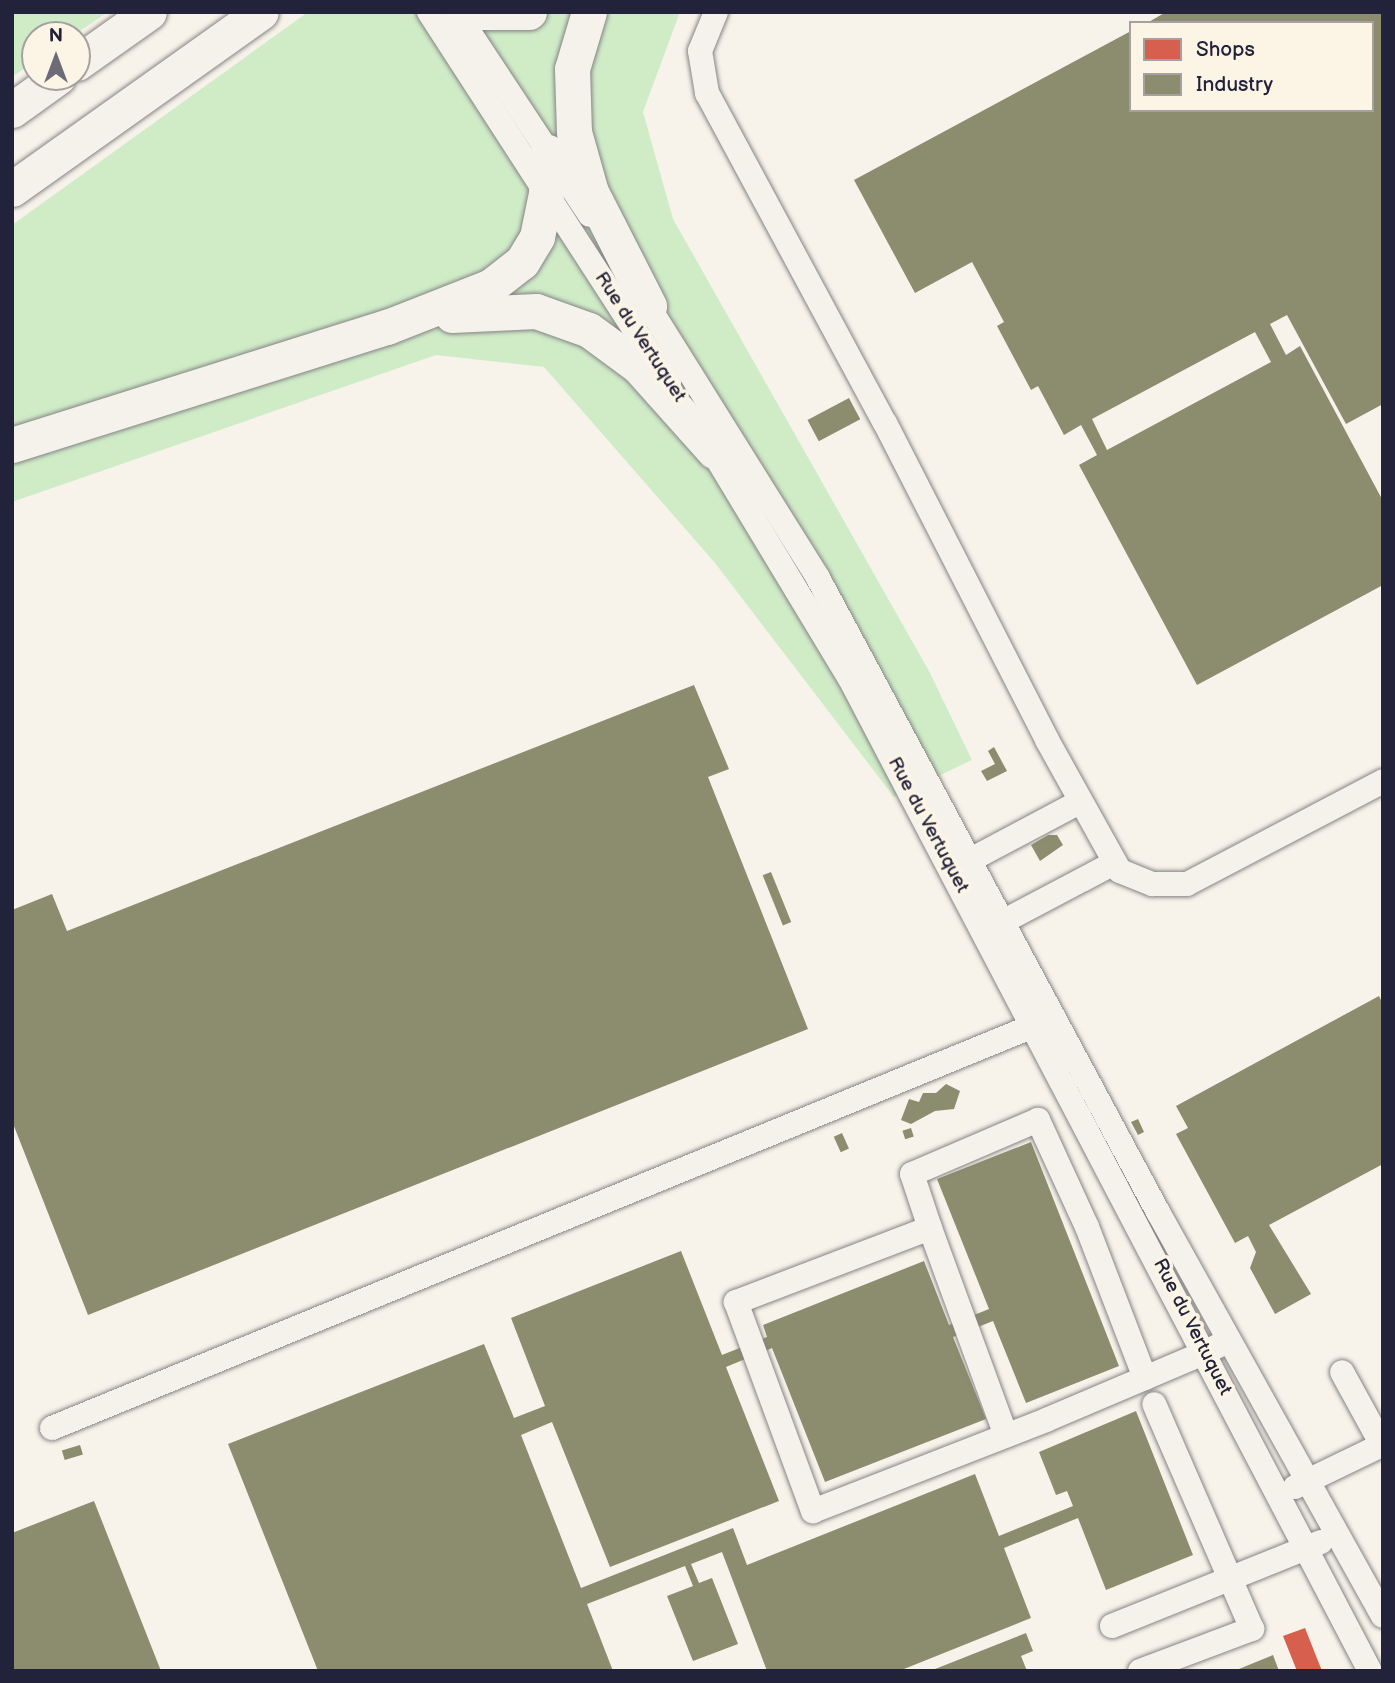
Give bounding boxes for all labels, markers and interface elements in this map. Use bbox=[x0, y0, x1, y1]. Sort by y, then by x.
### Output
north arrow bbox=[21, 21, 91, 91]
legend bbox=[1129, 21, 1374, 112]
text: N bbox=[49, 25, 63, 48]
text: Shops bbox=[1196, 37, 1255, 62]
text: Industry bbox=[1196, 72, 1273, 97]
street label: Rue du Vertuquet bbox=[589, 268, 691, 406]
street label: Rue du Vertuquet bbox=[883, 753, 973, 897]
street label: Rue du Vertuquet bbox=[1148, 1255, 1236, 1399]

